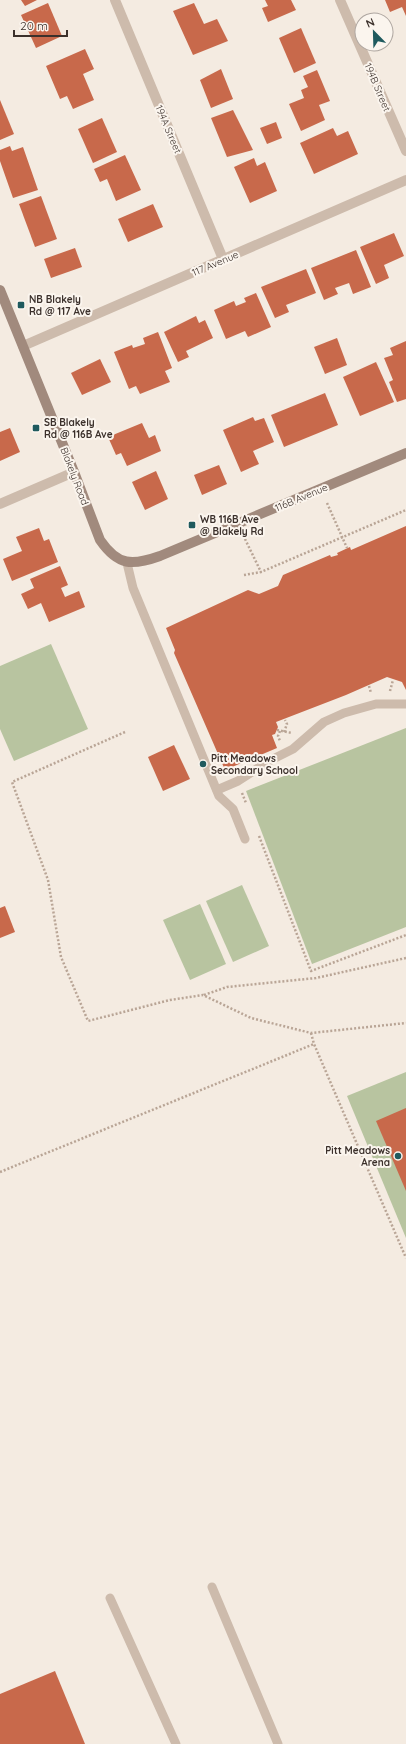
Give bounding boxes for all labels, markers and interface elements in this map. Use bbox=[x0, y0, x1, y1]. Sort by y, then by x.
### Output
scale bar bbox=[14, 12, 67, 38]
north arrow bbox=[354, 12, 394, 52]
text: N bbox=[364, 15, 377, 31]
text: 20 m bbox=[20, 18, 48, 33]
street label: 194B Street bbox=[362, 61, 394, 114]
street label: 194A Street bbox=[153, 103, 185, 156]
street label: 117 Avenue bbox=[190, 248, 241, 279]
place label: NB Blakely Rd @ 117 Ave bbox=[29, 293, 91, 318]
marker: NB Blakely Rd @ 117 Ave bbox=[16, 300, 26, 310]
place label: SB Blakely Rd @ 116B Ave bbox=[44, 416, 113, 441]
marker: SB Blakely Rd @ 116B Ave bbox=[31, 423, 41, 433]
street label: Blakely Road bbox=[58, 445, 92, 507]
street label: 116B Avenue bbox=[273, 480, 330, 514]
place label: WB 116B Ave @ Blakely Rd bbox=[200, 513, 264, 538]
marker: WB 116B Ave @ Blakely Rd bbox=[187, 520, 197, 530]
place label: Pitt Meadows Secondary School bbox=[211, 752, 298, 777]
marker: Pitt Meadows Secondary School bbox=[198, 759, 208, 769]
place label: Pitt Meadows Arena bbox=[325, 1144, 390, 1169]
marker: Pitt Meadows Arena bbox=[393, 1151, 403, 1161]

